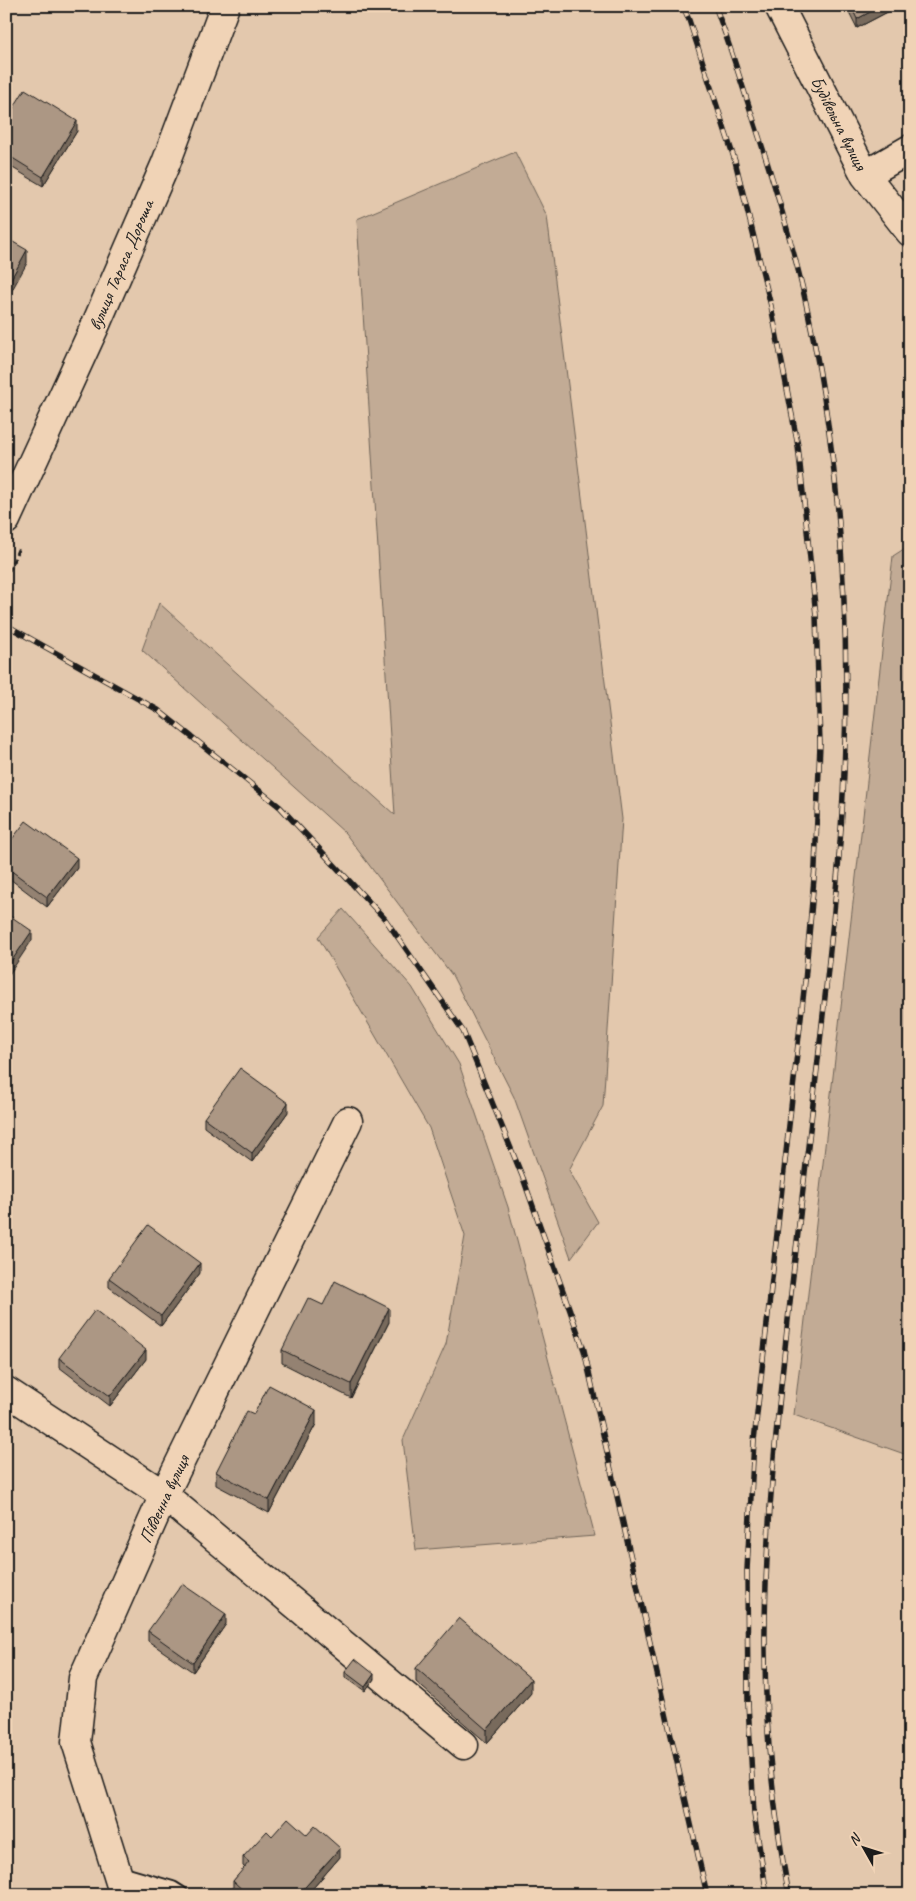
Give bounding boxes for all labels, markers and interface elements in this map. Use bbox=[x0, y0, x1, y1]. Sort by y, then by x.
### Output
street label: Будівельна вулиця bbox=[806, 72, 873, 175]
street label: вулиця Тараса Дороша bbox=[84, 195, 159, 334]
street label: Південна вулиця bbox=[134, 1450, 195, 1546]
north arrow bbox=[838, 1824, 888, 1874]
text: N bbox=[845, 1830, 865, 1849]

